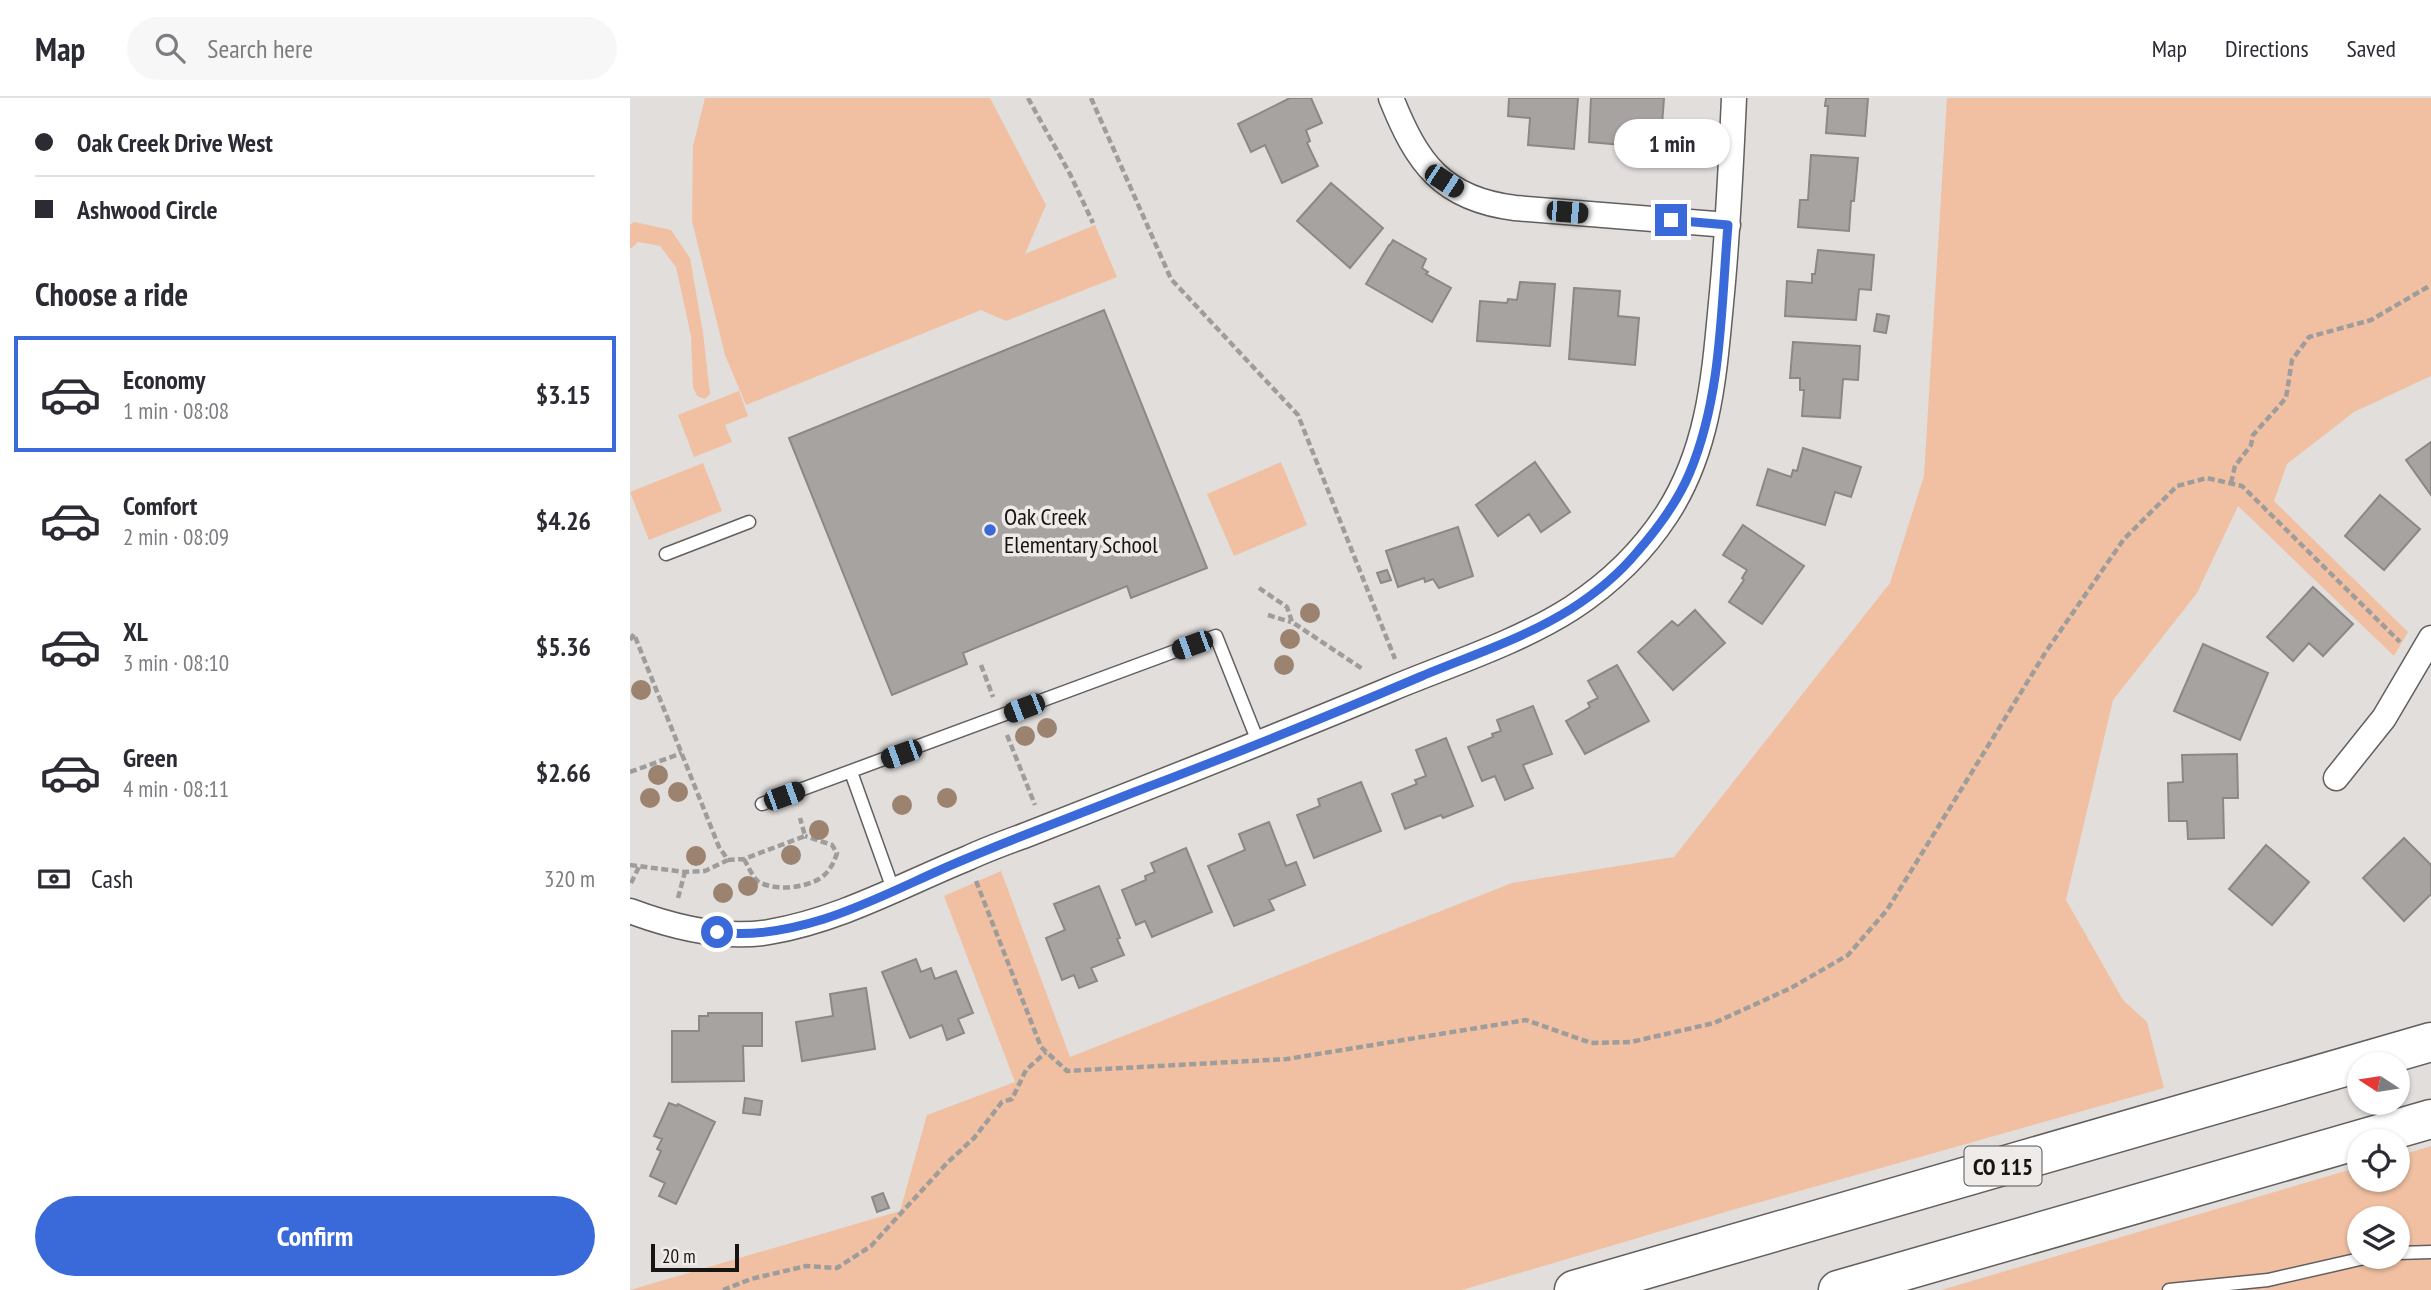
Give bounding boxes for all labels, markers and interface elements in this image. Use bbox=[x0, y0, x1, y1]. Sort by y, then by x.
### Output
search box bbox=[127, 17, 617, 80]
text: Map bbox=[35, 27, 85, 70]
icon: search bbox=[151, 29, 189, 67]
text: Search here bbox=[207, 32, 313, 65]
text: Map bbox=[2152, 33, 2187, 64]
text: Directions bbox=[2225, 33, 2309, 64]
text: Saved bbox=[2347, 33, 2396, 64]
callout: 1 min bbox=[1613, 118, 1729, 167]
text: Oak Creek Drive West bbox=[77, 126, 273, 159]
text: 1 min bbox=[1649, 129, 1695, 158]
car bbox=[1421, 161, 1468, 201]
text: Ashwood Circle bbox=[77, 193, 218, 226]
car bbox=[1546, 200, 1589, 224]
route end bbox=[1655, 204, 1687, 236]
text: Choose a ride bbox=[35, 273, 188, 315]
icon: car bbox=[39, 363, 102, 426]
text: Economy bbox=[123, 363, 205, 396]
text: $3.15 bbox=[536, 378, 591, 411]
text: 1 min · 08:08 bbox=[123, 396, 229, 425]
icon: car bbox=[39, 489, 102, 552]
text: Comfort bbox=[123, 489, 197, 522]
place label: Oak Creek Elementary School bbox=[1004, 501, 1158, 560]
text: $4.26 bbox=[536, 504, 591, 537]
text: 2 min · 08:09 bbox=[123, 522, 229, 551]
marker: Oak Creek Elementary School bbox=[982, 522, 998, 538]
icon: car bbox=[39, 615, 102, 678]
text: XL bbox=[123, 615, 148, 648]
car bbox=[1169, 628, 1216, 662]
text: $5.36 bbox=[536, 630, 591, 663]
text: 3 min · 08:10 bbox=[123, 648, 229, 677]
car bbox=[1001, 691, 1048, 725]
car bbox=[878, 737, 925, 771]
icon: car bbox=[39, 741, 102, 804]
text: Green bbox=[123, 741, 178, 774]
text: $2.66 bbox=[536, 756, 591, 789]
text: 4 min · 08:11 bbox=[123, 774, 229, 803]
car bbox=[761, 779, 808, 813]
icon: cash bbox=[35, 860, 73, 898]
text: Cash bbox=[91, 862, 133, 895]
text: 320 m bbox=[544, 864, 595, 893]
route start bbox=[701, 916, 733, 948]
north arrow bbox=[2347, 1052, 2410, 1115]
map controls bbox=[2347, 1052, 2410, 1269]
button: locate bbox=[2347, 1129, 2410, 1192]
road number: CO 115 bbox=[1964, 1147, 2042, 1186]
button: Confirm bbox=[35, 1196, 595, 1276]
button: layers bbox=[2347, 1206, 2410, 1269]
scale bar bbox=[651, 1241, 738, 1273]
text: 20 m bbox=[662, 1244, 696, 1268]

